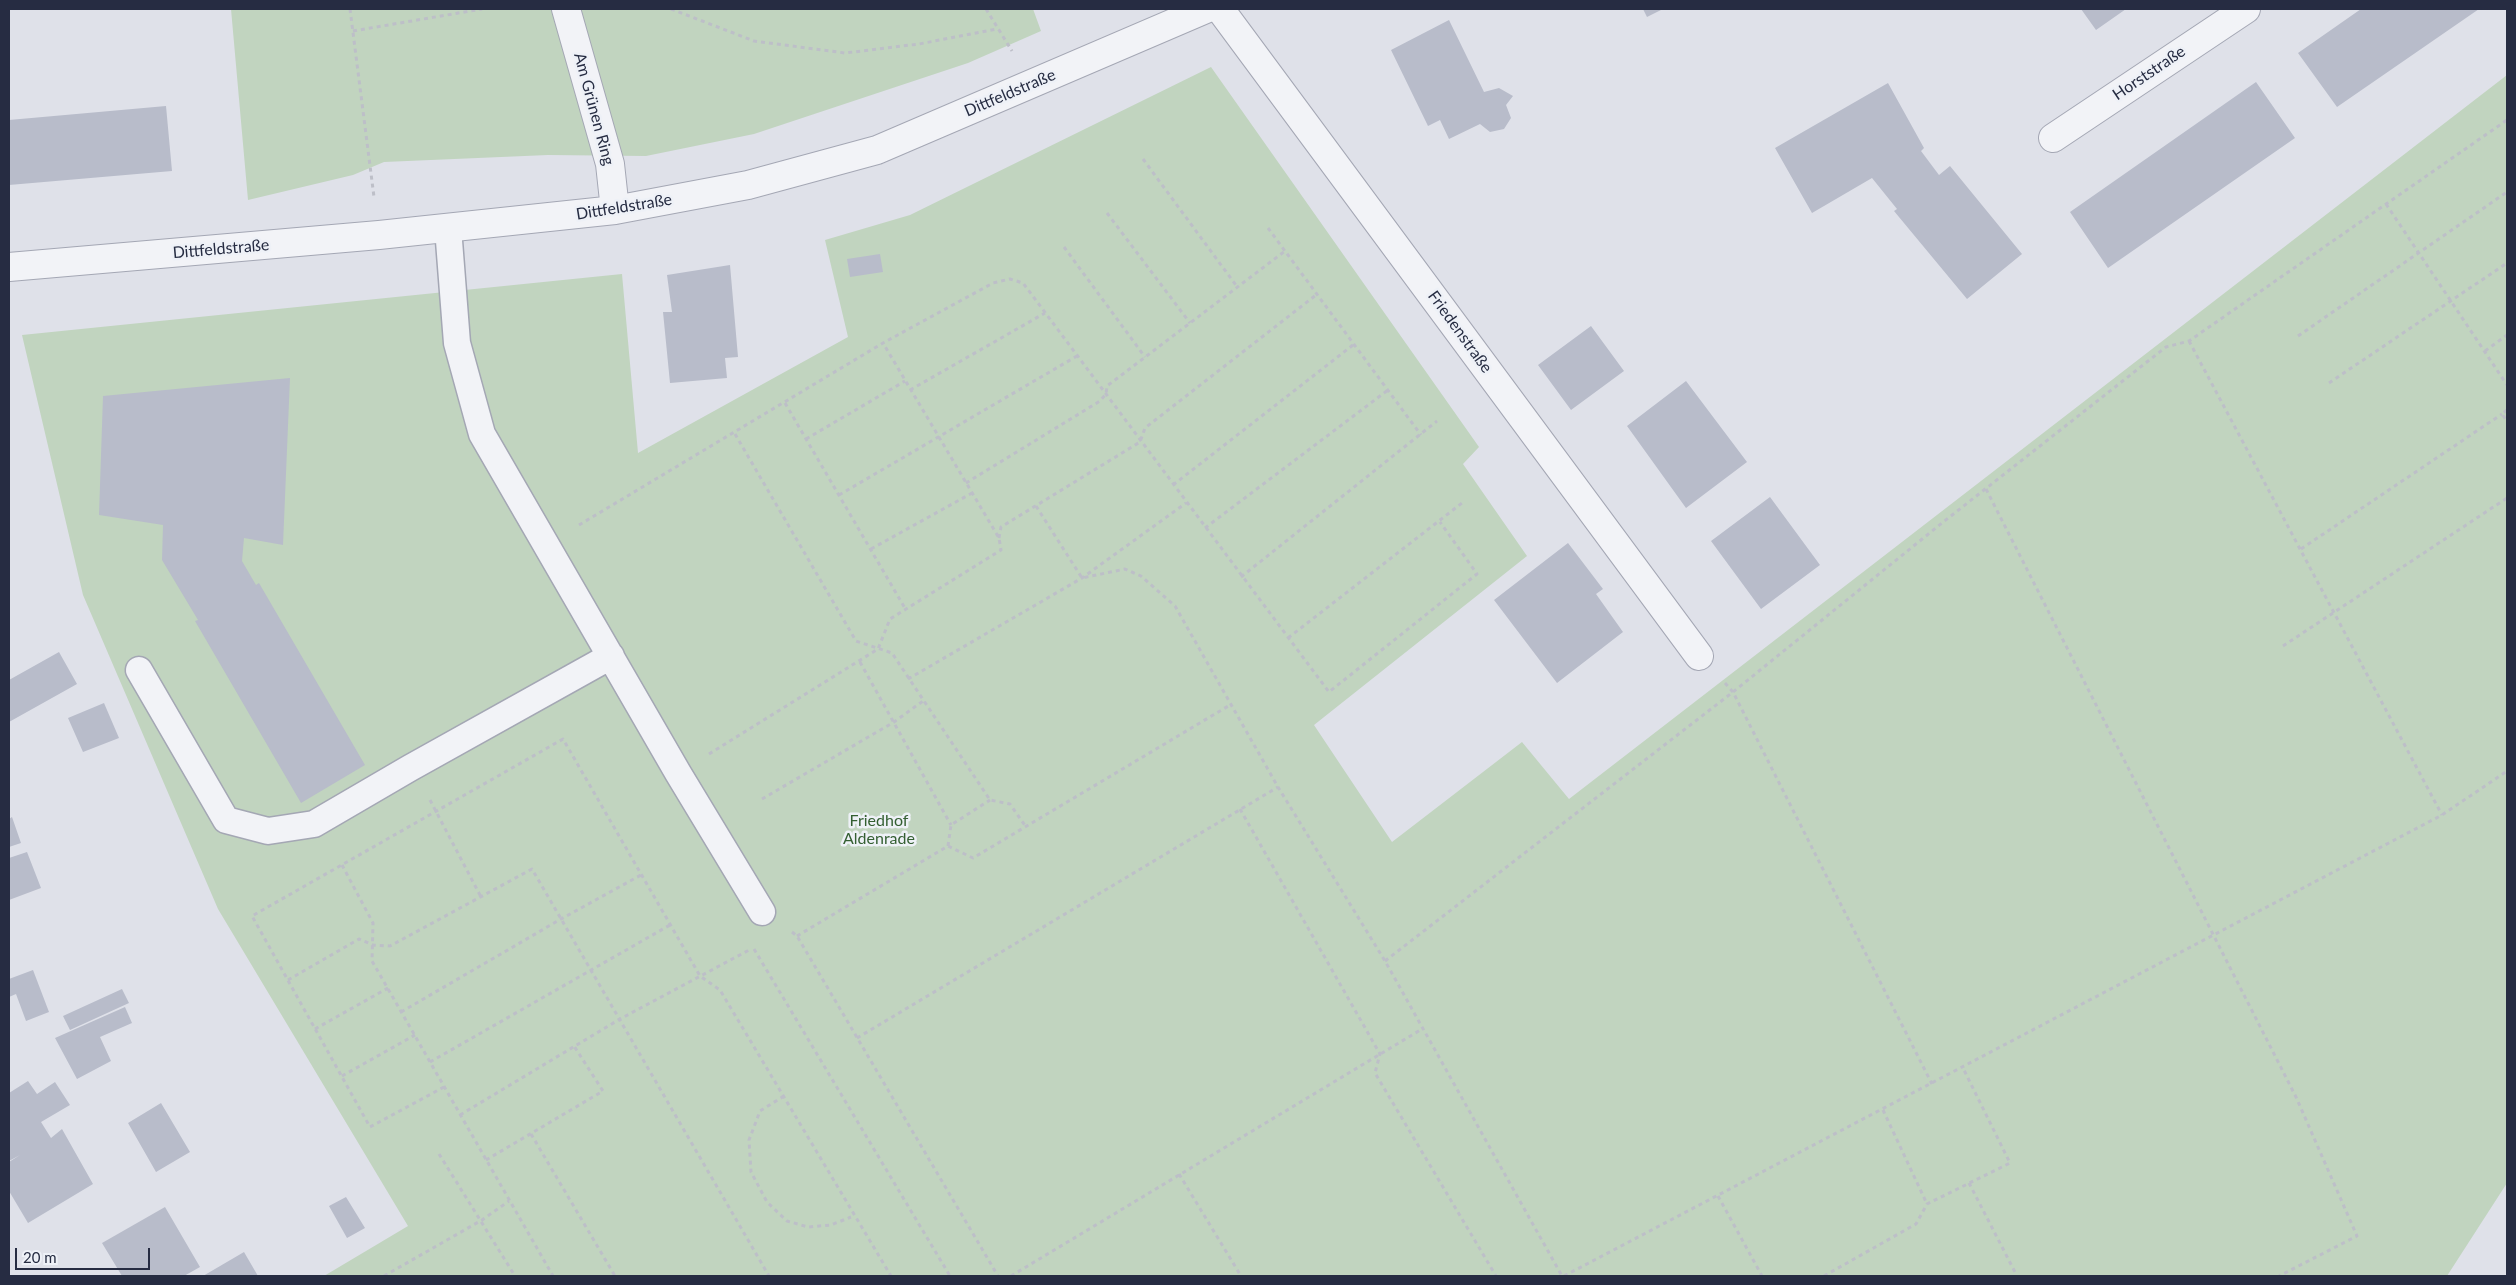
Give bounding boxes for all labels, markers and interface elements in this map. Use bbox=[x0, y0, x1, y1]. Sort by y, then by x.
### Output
street label: Horststraße bbox=[2109, 42, 2189, 104]
street label: Am Grünen Ring bbox=[570, 51, 618, 167]
street label: Dittfeldstraße bbox=[962, 65, 1058, 121]
street label: Dittfeldstraße bbox=[575, 190, 673, 224]
street label: Dittfeldstraße bbox=[172, 235, 270, 263]
street label: Friedenstraße bbox=[1424, 287, 1496, 377]
park label: Friedhof Aldenrade bbox=[843, 811, 915, 849]
scale bar bbox=[18, 1238, 152, 1270]
text: 20 m bbox=[23, 1248, 57, 1266]

